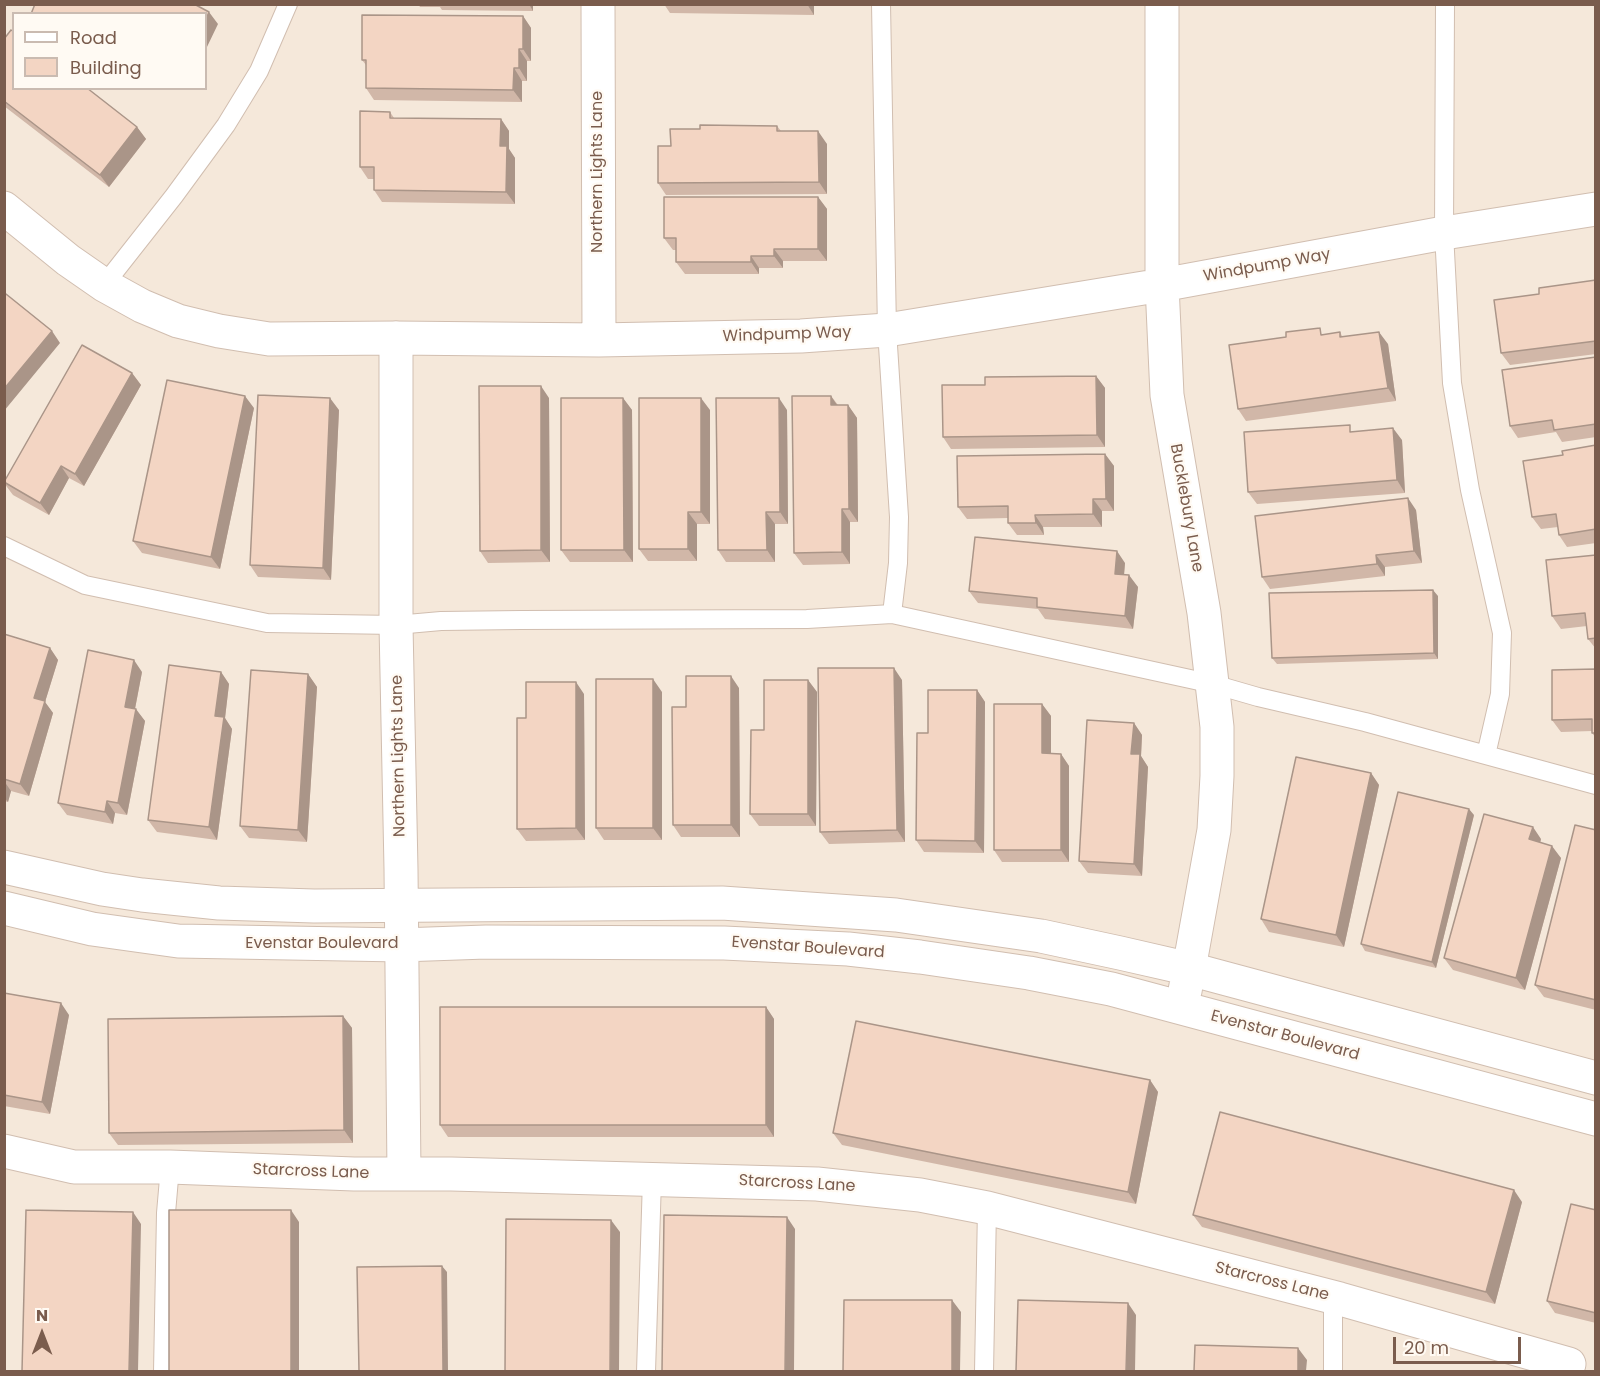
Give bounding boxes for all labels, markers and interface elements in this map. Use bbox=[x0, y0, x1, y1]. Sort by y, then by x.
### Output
legend bbox=[12, 12, 207, 90]
text: Road bbox=[70, 25, 117, 50]
text: Building bbox=[70, 55, 142, 80]
street label: Northern Lights Lane bbox=[588, 91, 608, 253]
street label: Windpump Way bbox=[1202, 245, 1332, 287]
street label: Windpump Way bbox=[722, 323, 852, 347]
street label: Bucklebury Lane bbox=[1165, 442, 1207, 574]
street label: Northern Lights Lane bbox=[388, 675, 410, 837]
street label: Evenstar Boulevard bbox=[731, 933, 885, 963]
street label: Evenstar Boulevard bbox=[245, 934, 399, 954]
street label: Evenstar Boulevard bbox=[1208, 1007, 1362, 1065]
street label: Starcross Lane bbox=[252, 1160, 370, 1184]
street label: Starcross Lane bbox=[738, 1171, 856, 1197]
street label: Starcross Lane bbox=[1213, 1259, 1331, 1305]
north arrow bbox=[12, 1304, 72, 1364]
text: N bbox=[36, 1304, 48, 1327]
scale bar bbox=[1396, 1325, 1524, 1363]
text: 20 m bbox=[1404, 1335, 1449, 1360]

